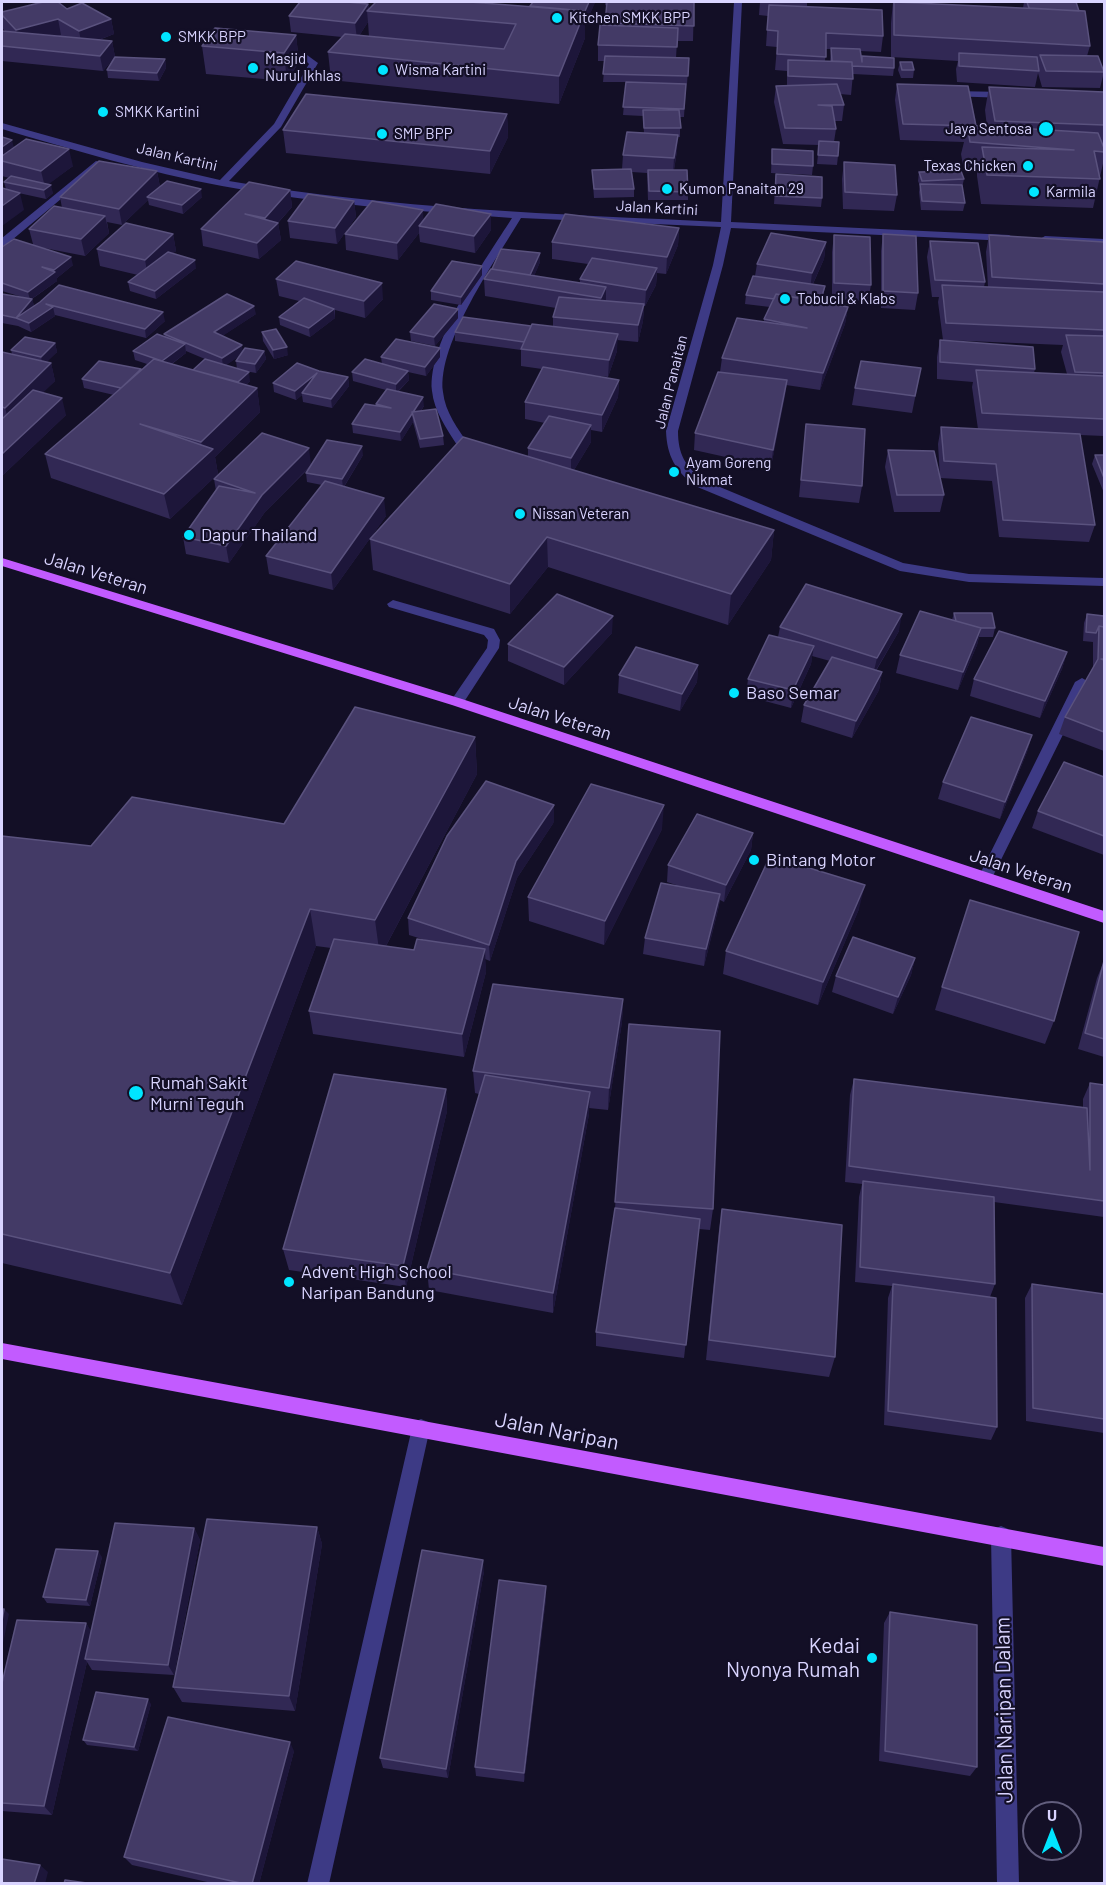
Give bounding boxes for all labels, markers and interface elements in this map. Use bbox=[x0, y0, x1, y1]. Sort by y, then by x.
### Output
place label: Kitchen SMKK BPP bbox=[569, 9, 690, 27]
marker: Kitchen SMKK BPP bbox=[550, 11, 564, 25]
place label: SMKK BPP bbox=[178, 28, 246, 46]
marker: SMKK BPP bbox=[159, 30, 173, 44]
place label: Masjid Nurul Ikhlas bbox=[265, 50, 341, 85]
marker: Masjid Nurul Ikhlas bbox=[246, 61, 260, 75]
place label: Wisma Kartini bbox=[395, 61, 486, 79]
marker: Wisma Kartini bbox=[376, 63, 390, 77]
place label: SMKK Kartini bbox=[115, 103, 200, 121]
marker: SMKK Kartini bbox=[96, 105, 110, 119]
place label: Jaya Sentosa bbox=[945, 120, 1032, 138]
marker: Jaya Sentosa bbox=[1037, 120, 1055, 138]
place label: SMP BPP bbox=[394, 125, 453, 143]
marker: SMP BPP bbox=[375, 127, 389, 141]
street label: Jalan Kartini bbox=[135, 139, 219, 175]
place label: Texas Chicken bbox=[924, 157, 1016, 175]
marker: Texas Chicken bbox=[1021, 159, 1035, 173]
place label: Kumon Panaitan 29 bbox=[679, 180, 804, 198]
marker: Kumon Panaitan 29 bbox=[660, 182, 674, 196]
place label: Karmila bbox=[1046, 183, 1096, 201]
marker: Karmila bbox=[1027, 185, 1041, 199]
street label: Jalan Kartini bbox=[615, 197, 699, 219]
place label: Tobucil & Klabs bbox=[797, 290, 896, 308]
marker: Tobucil & Klabs bbox=[778, 292, 792, 306]
street label: Jalan Panaitan bbox=[651, 333, 691, 431]
place label: Ayam Goreng Nikmat bbox=[686, 454, 771, 489]
marker: Ayam Goreng Nikmat bbox=[667, 465, 681, 479]
place label: Nissan Veteran bbox=[532, 505, 629, 523]
marker: Nissan Veteran bbox=[513, 507, 527, 521]
place label: Dapur Thailand bbox=[201, 524, 317, 546]
marker: Dapur Thailand bbox=[182, 528, 196, 542]
street label: Jalan Veteran bbox=[42, 547, 150, 599]
place label: Baso Semar bbox=[746, 682, 839, 704]
marker: Baso Semar bbox=[727, 686, 741, 700]
street label: Jalan Veteran bbox=[506, 691, 614, 745]
street label: Jalan Veteran bbox=[967, 844, 1075, 898]
place label: Bintang Motor bbox=[766, 849, 875, 871]
marker: Bintang Motor bbox=[747, 853, 761, 867]
place label: Rumah Sakit Murni Teguh bbox=[150, 1072, 248, 1114]
marker: Rumah Sakit Murni Teguh bbox=[127, 1084, 145, 1102]
place label: Advent High School Naripan Bandung bbox=[301, 1261, 452, 1304]
marker: Advent High School Naripan Bandung bbox=[282, 1275, 296, 1289]
street label: Jalan Naripan bbox=[493, 1407, 621, 1455]
street label: Jalan Naripan Dalam bbox=[990, 1617, 1018, 1803]
place label: Kedai Nyonya Rumah bbox=[726, 1633, 860, 1683]
marker: Kedai Nyonya Rumah bbox=[865, 1651, 879, 1665]
north arrow bbox=[1022, 1801, 1082, 1861]
text: U bbox=[1047, 1805, 1057, 1824]

